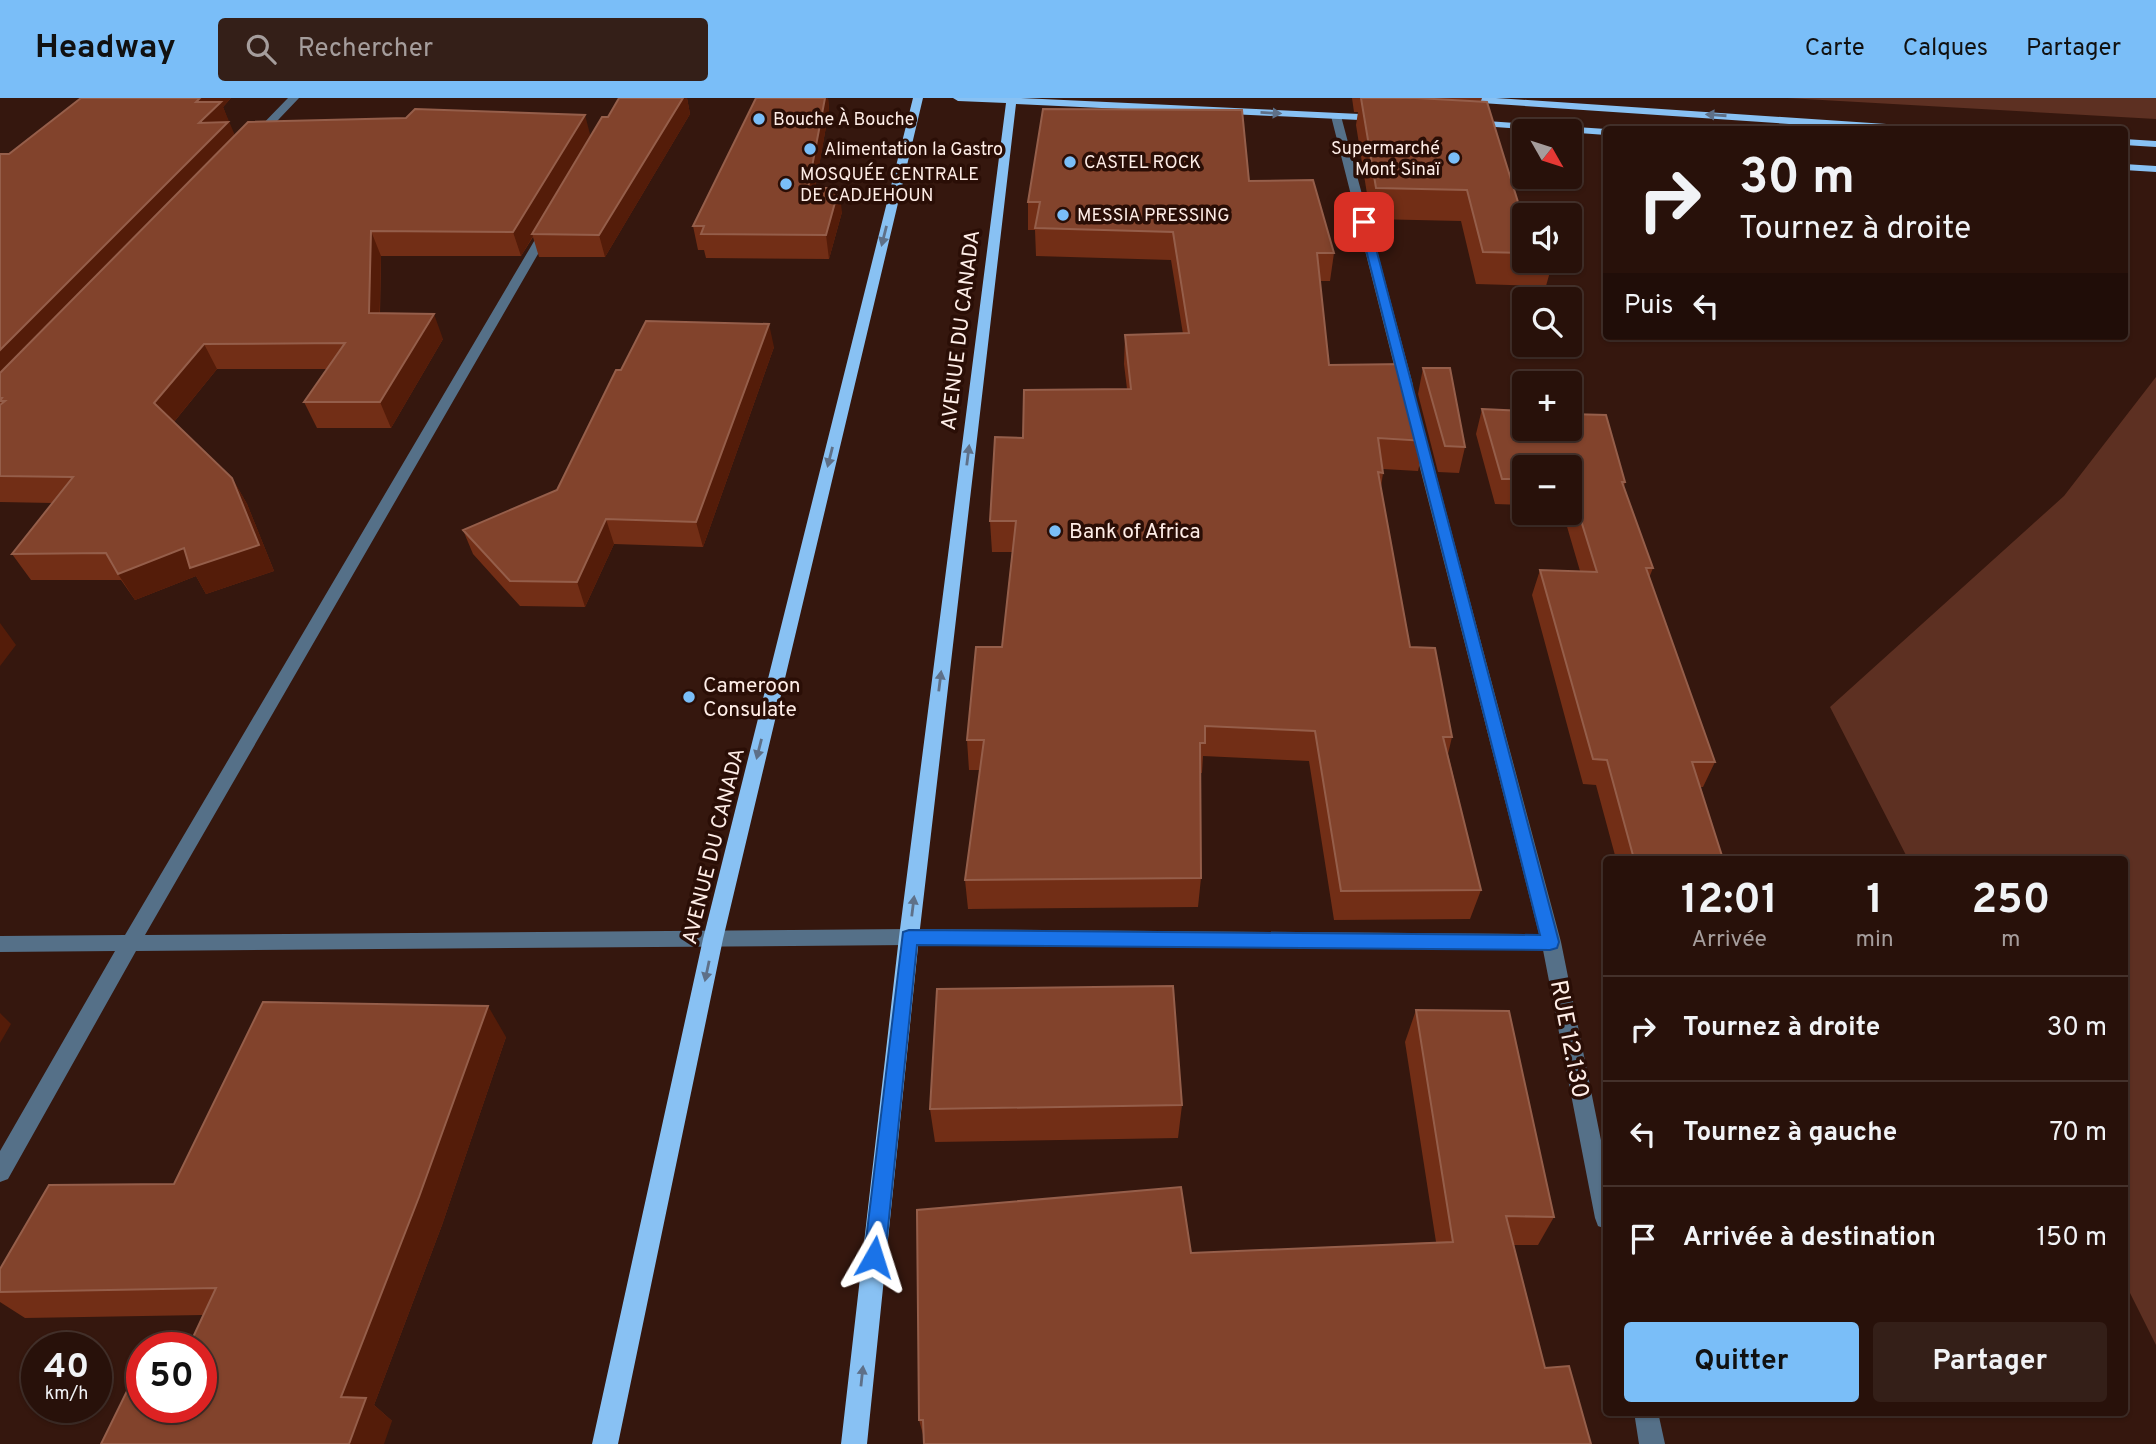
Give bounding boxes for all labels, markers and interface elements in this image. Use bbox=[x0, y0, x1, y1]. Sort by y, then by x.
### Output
search box bbox=[218, 18, 708, 81]
text: Headway bbox=[35, 28, 176, 70]
icon: search bbox=[242, 30, 280, 68]
text: Rechercher bbox=[298, 33, 433, 66]
text: Carte bbox=[1805, 34, 1865, 64]
text: Calques bbox=[1903, 34, 1988, 64]
text: Partager bbox=[2026, 34, 2121, 64]
place label: Bouche À Bouche bbox=[773, 107, 915, 132]
one-way arrow bbox=[1261, 107, 1283, 118]
one-way arrow bbox=[1705, 110, 1727, 121]
marker: Bouche À Bouche bbox=[751, 111, 767, 127]
north arrow bbox=[1512, 119, 1582, 189]
map controls bbox=[1512, 119, 1582, 525]
place label: Supermarché Mont Sinaï bbox=[1331, 138, 1440, 182]
place label: Alimentation la Gastro bbox=[824, 139, 1003, 162]
marker: Alimentation la Gastro bbox=[802, 141, 818, 157]
text: 30 m bbox=[1739, 149, 1855, 211]
marker: Supermarché Mont Sinaï bbox=[1446, 150, 1462, 166]
place label: CASTEL ROCK bbox=[1084, 152, 1201, 175]
marker: CASTEL ROCK bbox=[1062, 154, 1078, 170]
icon: right bbox=[1624, 154, 1715, 245]
place label: MOSQUÉE CENTRALE DE CADJEHOUN bbox=[800, 162, 979, 208]
marker: MOSQUÉE CENTRALE DE CADJEHOUN bbox=[778, 176, 794, 192]
pin bbox=[1334, 192, 1394, 252]
icon: arrive bbox=[1345, 203, 1383, 241]
button: sound bbox=[1512, 203, 1582, 273]
place label: MESSIA PRESSING bbox=[1077, 205, 1230, 228]
marker: MESSIA PRESSING bbox=[1055, 207, 1071, 223]
text: Tournez à droite bbox=[1739, 210, 1971, 250]
one-way arrow bbox=[878, 225, 889, 247]
street label: AVENUE DU CANADA bbox=[936, 228, 987, 432]
button: search bbox=[1512, 287, 1582, 357]
icon: left bbox=[1687, 287, 1725, 325]
text: Puis bbox=[1624, 290, 1673, 323]
button: + bbox=[1512, 371, 1582, 441]
one-way arrow bbox=[962, 444, 973, 466]
one-way arrow bbox=[825, 446, 836, 468]
button: − bbox=[1512, 455, 1582, 525]
place label: Bank of Africa bbox=[1069, 519, 1201, 546]
marker: Bank of Africa bbox=[1047, 523, 1063, 539]
one-way arrow bbox=[935, 669, 946, 691]
place label: Cameroon Consulate bbox=[703, 673, 801, 724]
marker: Cameroon Consulate bbox=[681, 689, 697, 705]
one-way arrow bbox=[754, 738, 765, 760]
street label: AVENUE DU CANADA bbox=[677, 745, 752, 947]
text: 12:01 bbox=[1681, 875, 1778, 928]
text: 1 bbox=[1866, 875, 1883, 928]
text: 250 bbox=[1971, 875, 2050, 928]
one-way arrow bbox=[907, 895, 918, 917]
text: Arrivée bbox=[1691, 926, 1767, 955]
text: min bbox=[1855, 926, 1894, 955]
text: m bbox=[2001, 926, 2021, 955]
one-way arrow bbox=[701, 960, 712, 982]
street label: RUE 12.130 bbox=[1542, 978, 1594, 1101]
icon: right bbox=[1624, 1010, 1662, 1048]
text: Tournez à droite bbox=[1683, 1012, 1880, 1045]
text: 30 m bbox=[2047, 1012, 2107, 1045]
icon: left bbox=[1624, 1115, 1662, 1153]
text: Tournez à gauche bbox=[1683, 1117, 1897, 1150]
text: 70 m bbox=[2049, 1117, 2107, 1150]
position arrow bbox=[837, 1220, 911, 1294]
icon: arrive bbox=[1624, 1220, 1662, 1258]
text: Arrivée à destination bbox=[1683, 1222, 1936, 1255]
text: 150 m bbox=[2036, 1222, 2107, 1255]
button: Quitter bbox=[1624, 1322, 1859, 1402]
button: Partager bbox=[1873, 1322, 2107, 1402]
speed limit sign: 50 bbox=[126, 1332, 217, 1423]
text: 40 bbox=[44, 1346, 89, 1390]
one-way arrow bbox=[856, 1365, 867, 1387]
text: km/h bbox=[45, 1383, 88, 1406]

